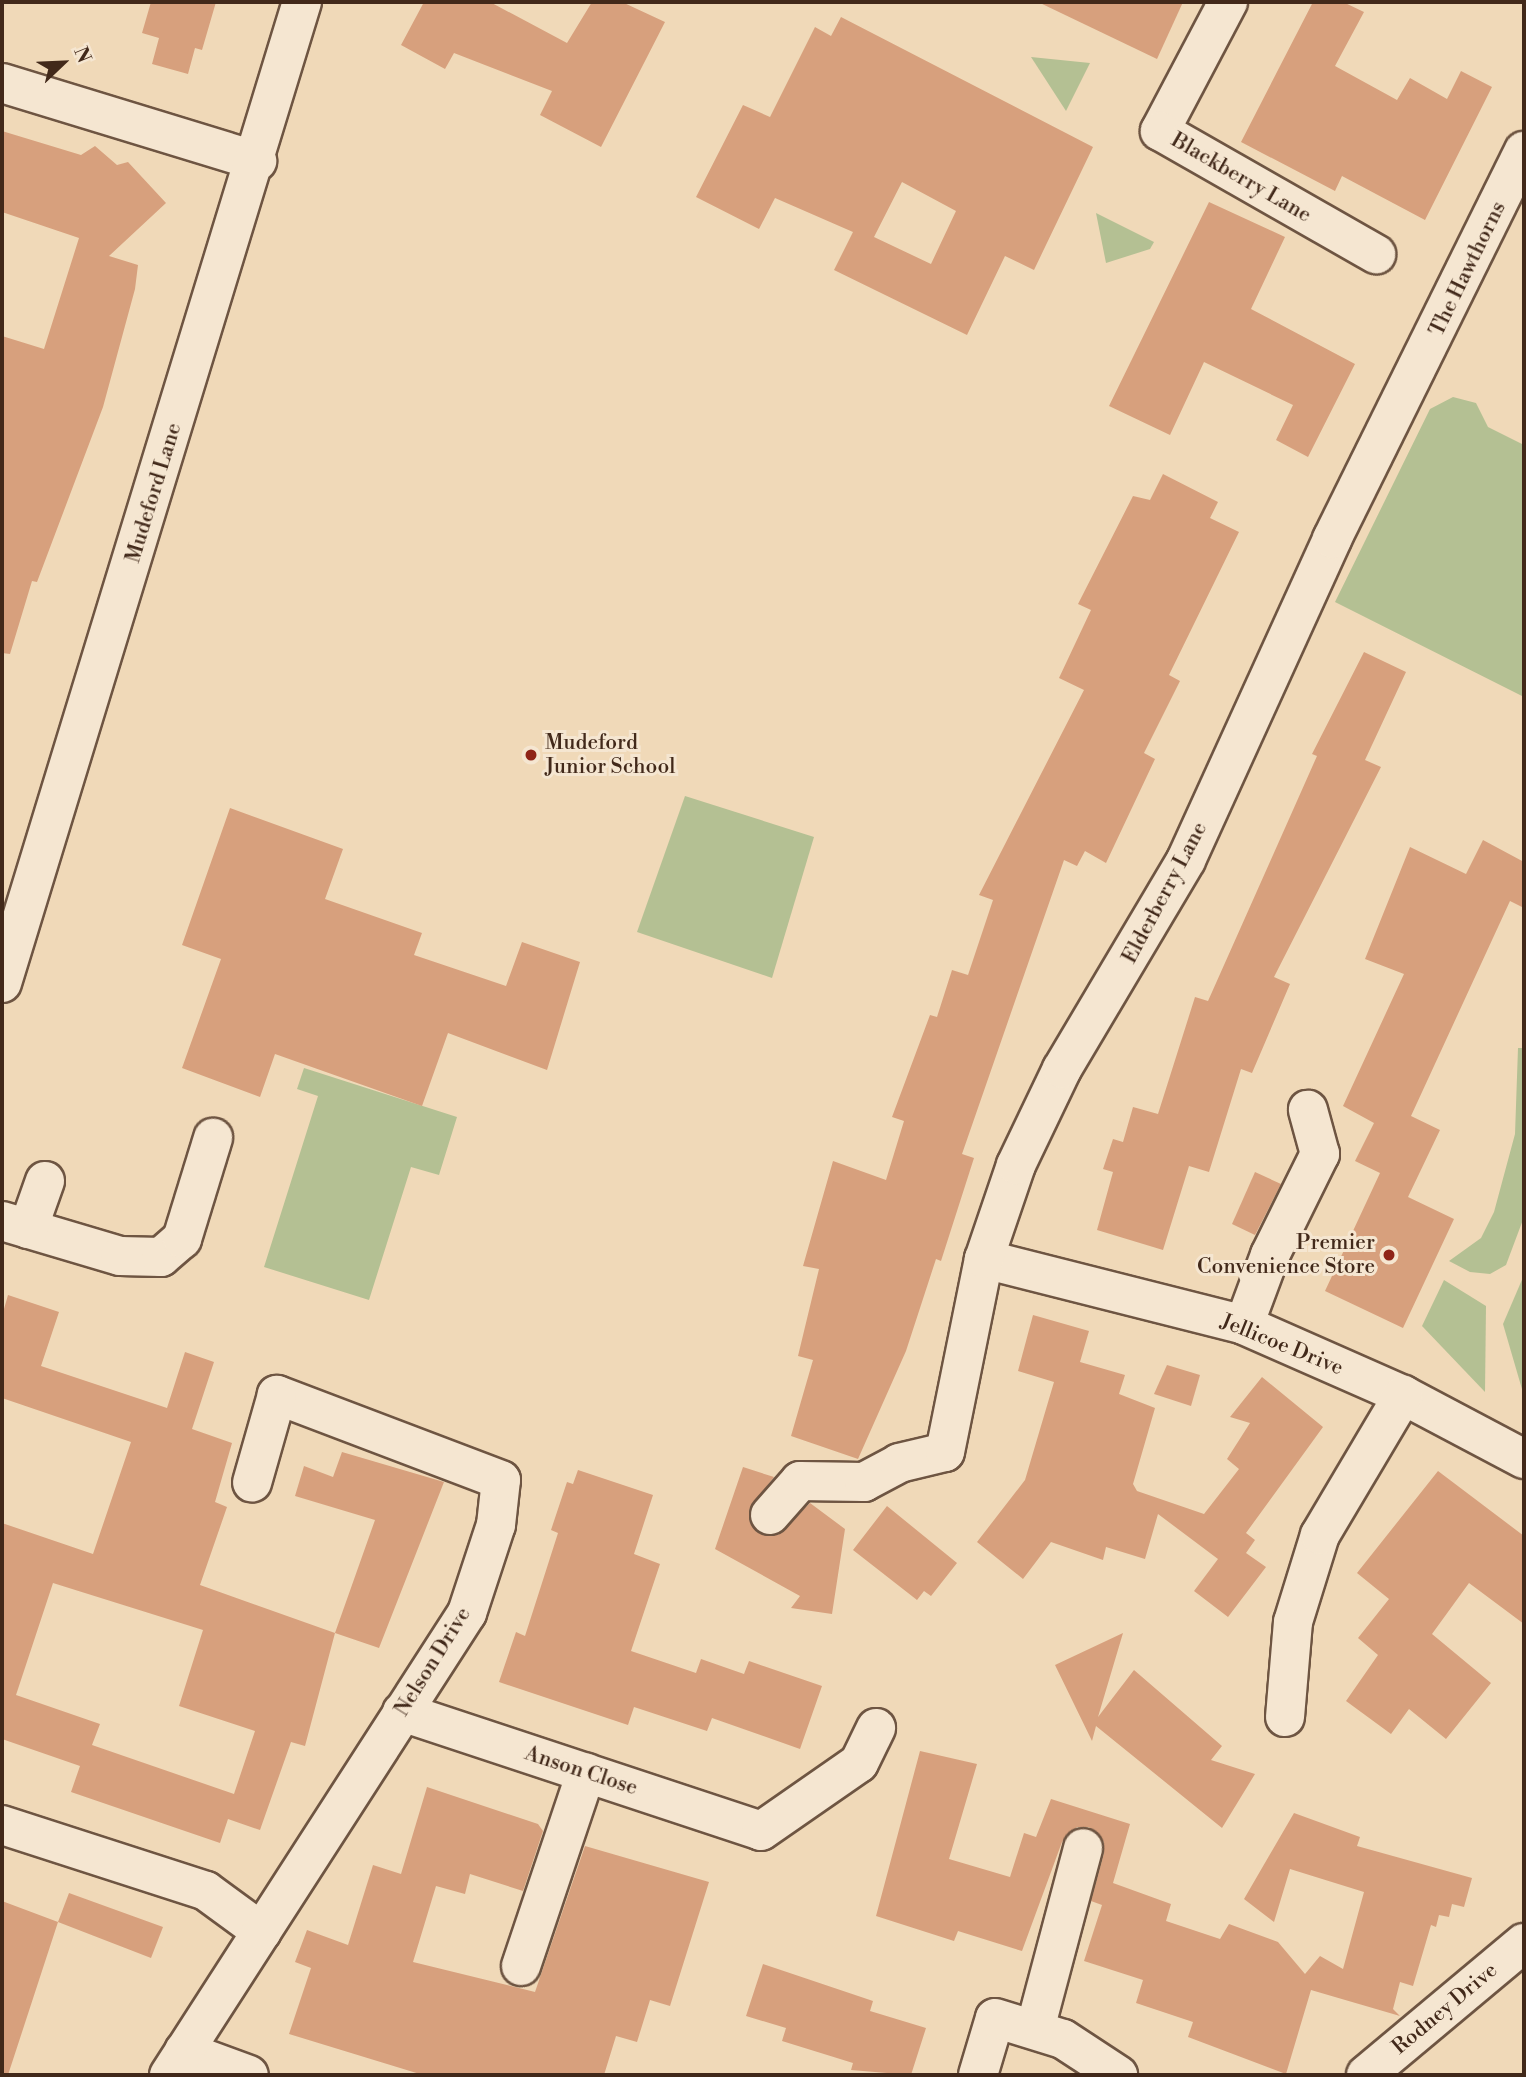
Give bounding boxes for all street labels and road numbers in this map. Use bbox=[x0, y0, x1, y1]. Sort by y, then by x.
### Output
street label: Blackberry Lane bbox=[1167, 128, 1315, 228]
street label: The Hawthorns bbox=[1425, 198, 1511, 340]
street label: Mudeford Lane bbox=[121, 420, 187, 566]
street label: Elderberry Lane bbox=[1117, 818, 1213, 968]
street label: Jellicoe Drive bbox=[1217, 1309, 1347, 1381]
street label: Nelson Drive bbox=[390, 1603, 476, 1721]
street label: Anson Close bbox=[521, 1741, 641, 1801]
street label: Rodney Drive bbox=[1387, 1958, 1503, 2060]

